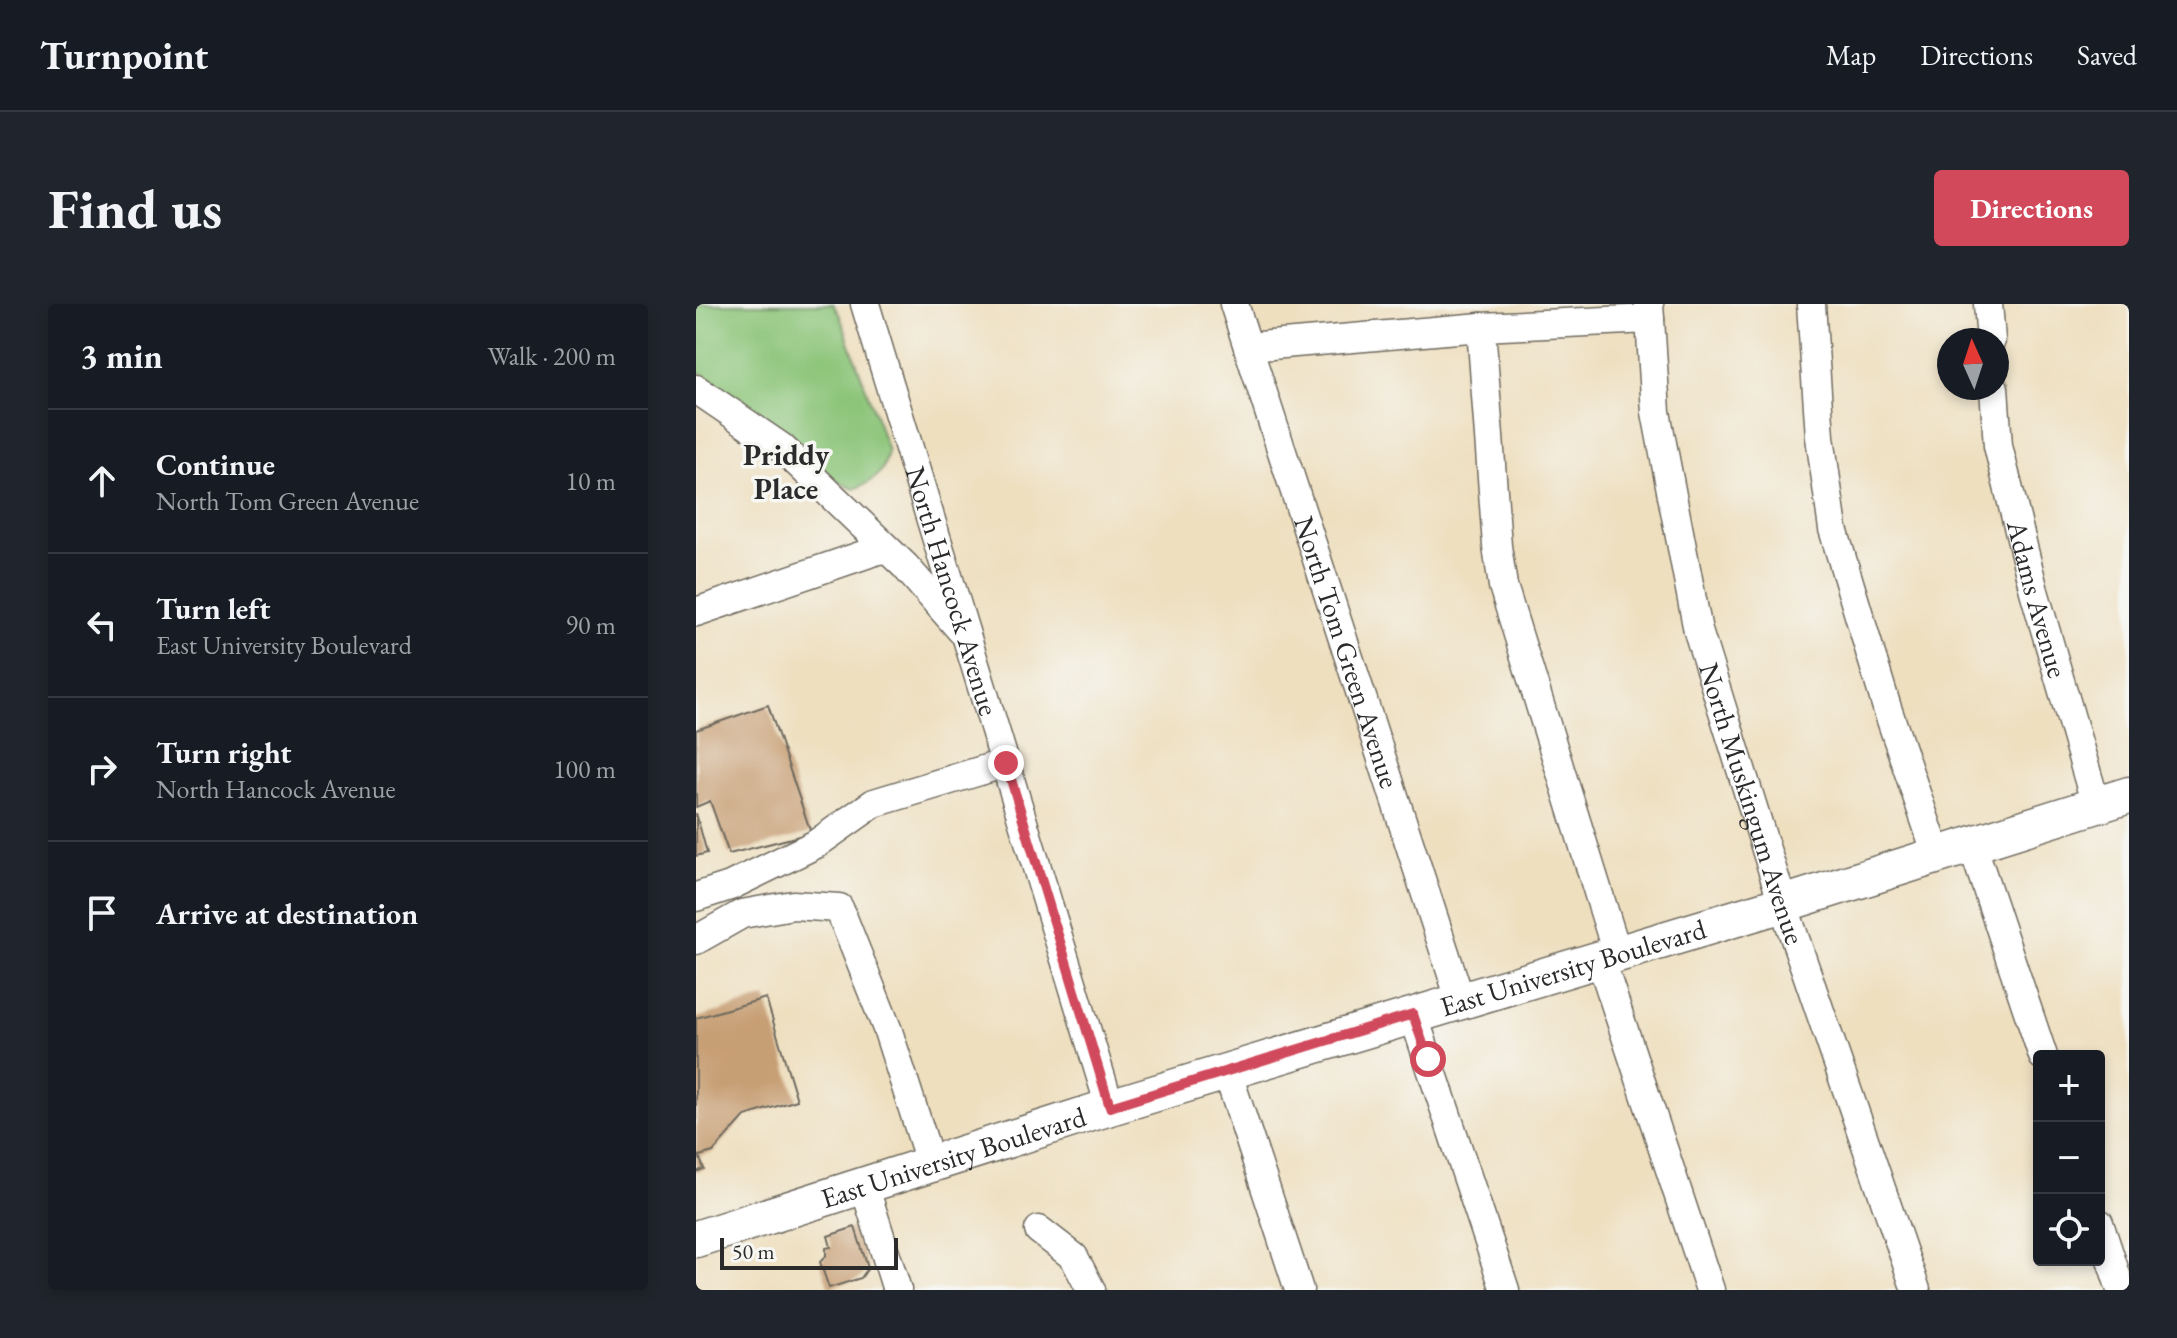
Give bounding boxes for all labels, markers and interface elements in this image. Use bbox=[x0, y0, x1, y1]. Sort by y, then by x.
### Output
text: Turnpoint bbox=[40, 31, 208, 80]
text: Map bbox=[1826, 37, 1876, 73]
text: Directions bbox=[1920, 37, 2033, 73]
text: Saved bbox=[2077, 37, 2137, 73]
button: Directions bbox=[1934, 170, 2129, 246]
text: Find us bbox=[48, 172, 222, 245]
north arrow bbox=[1937, 328, 2009, 400]
text: 3 min bbox=[80, 334, 163, 378]
text: Walk · 200 m bbox=[488, 339, 616, 373]
district label: Priddy Place bbox=[743, 435, 830, 508]
text: Continue bbox=[156, 445, 275, 484]
icon: ahead bbox=[80, 459, 124, 503]
street label: North Hancock Avenue bbox=[898, 462, 1007, 720]
text: 10 m bbox=[566, 464, 616, 498]
text: North Tom Green Avenue bbox=[156, 484, 419, 518]
street label: North Tom Green Avenue bbox=[1286, 512, 1408, 793]
street label: Adams Avenue bbox=[1999, 515, 2076, 682]
text: Turn left bbox=[156, 589, 270, 628]
icon: left bbox=[80, 603, 124, 647]
text: 90 m bbox=[566, 608, 616, 642]
text: East University Boulevard bbox=[156, 628, 412, 662]
street label: North Muskingum Avenue bbox=[1691, 658, 1813, 949]
text: Turn right bbox=[156, 733, 292, 772]
route end bbox=[988, 745, 1024, 781]
icon: right bbox=[80, 747, 124, 791]
text: 100 m bbox=[553, 752, 616, 786]
text: North Hancock Avenue bbox=[156, 772, 396, 806]
icon: arrive bbox=[80, 891, 124, 935]
text: Arrive at destination bbox=[156, 894, 418, 933]
street label: East University Boulevard bbox=[1436, 910, 1711, 1024]
route start bbox=[1410, 1041, 1446, 1077]
map controls bbox=[2033, 1050, 2105, 1266]
button: + bbox=[2033, 1050, 2105, 1122]
street label: East University Boulevard bbox=[816, 1098, 1091, 1216]
button: − bbox=[2033, 1122, 2105, 1194]
button: locate bbox=[2033, 1194, 2105, 1266]
scale bar bbox=[720, 1234, 898, 1270]
text: 50 m bbox=[732, 1237, 775, 1266]

